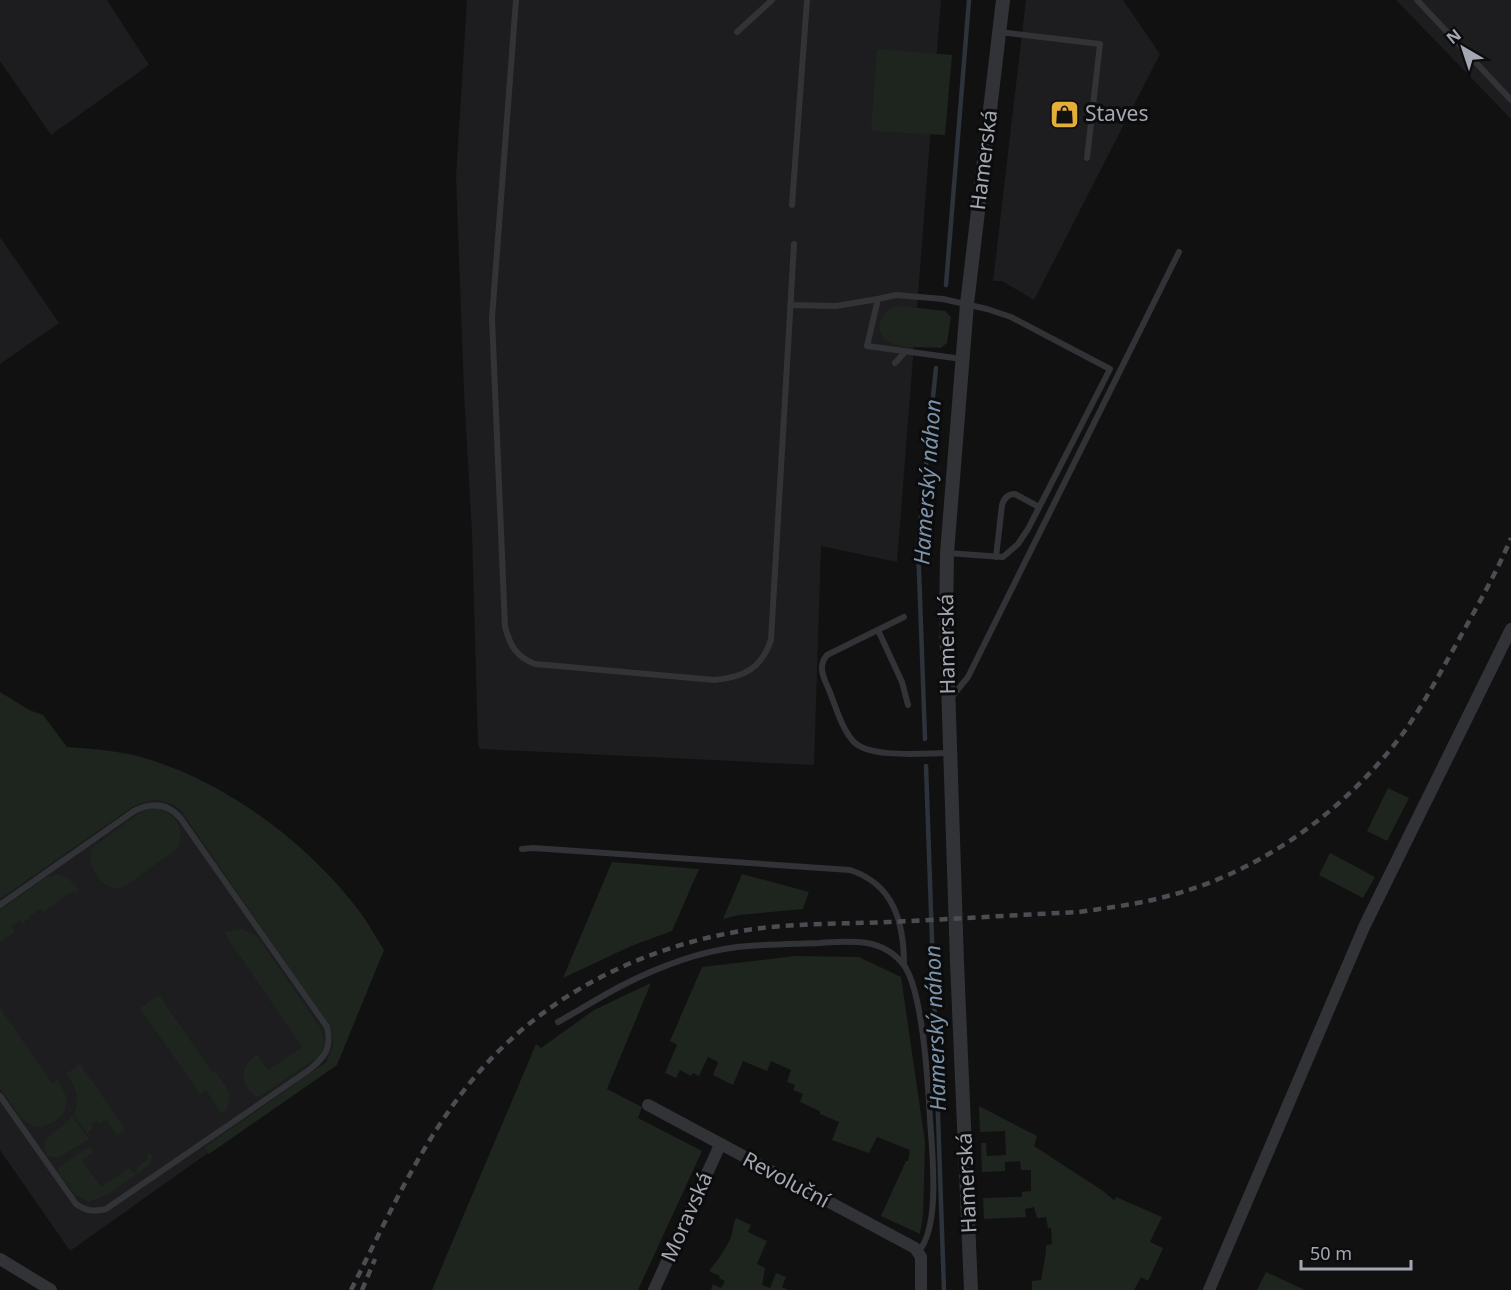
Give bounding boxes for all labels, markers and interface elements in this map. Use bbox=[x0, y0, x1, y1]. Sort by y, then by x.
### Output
north arrow bbox=[1433, 18, 1493, 78]
text: N bbox=[1442, 24, 1466, 49]
shop icon: Staves bbox=[1048, 98, 1080, 130]
place label: Staves bbox=[1085, 99, 1148, 127]
street label: Hamerská bbox=[963, 108, 1003, 211]
water label: Hamerský náhon bbox=[905, 398, 947, 566]
street label: Hamerská bbox=[931, 593, 961, 695]
water label: Hamerský náhon bbox=[916, 945, 952, 1111]
street label: Hamerská bbox=[949, 1132, 983, 1234]
street label: Revoluční bbox=[738, 1145, 835, 1214]
street label: Moravská bbox=[654, 1167, 718, 1266]
scale bar bbox=[1301, 1233, 1410, 1271]
text: 50 m bbox=[1310, 1241, 1352, 1265]

